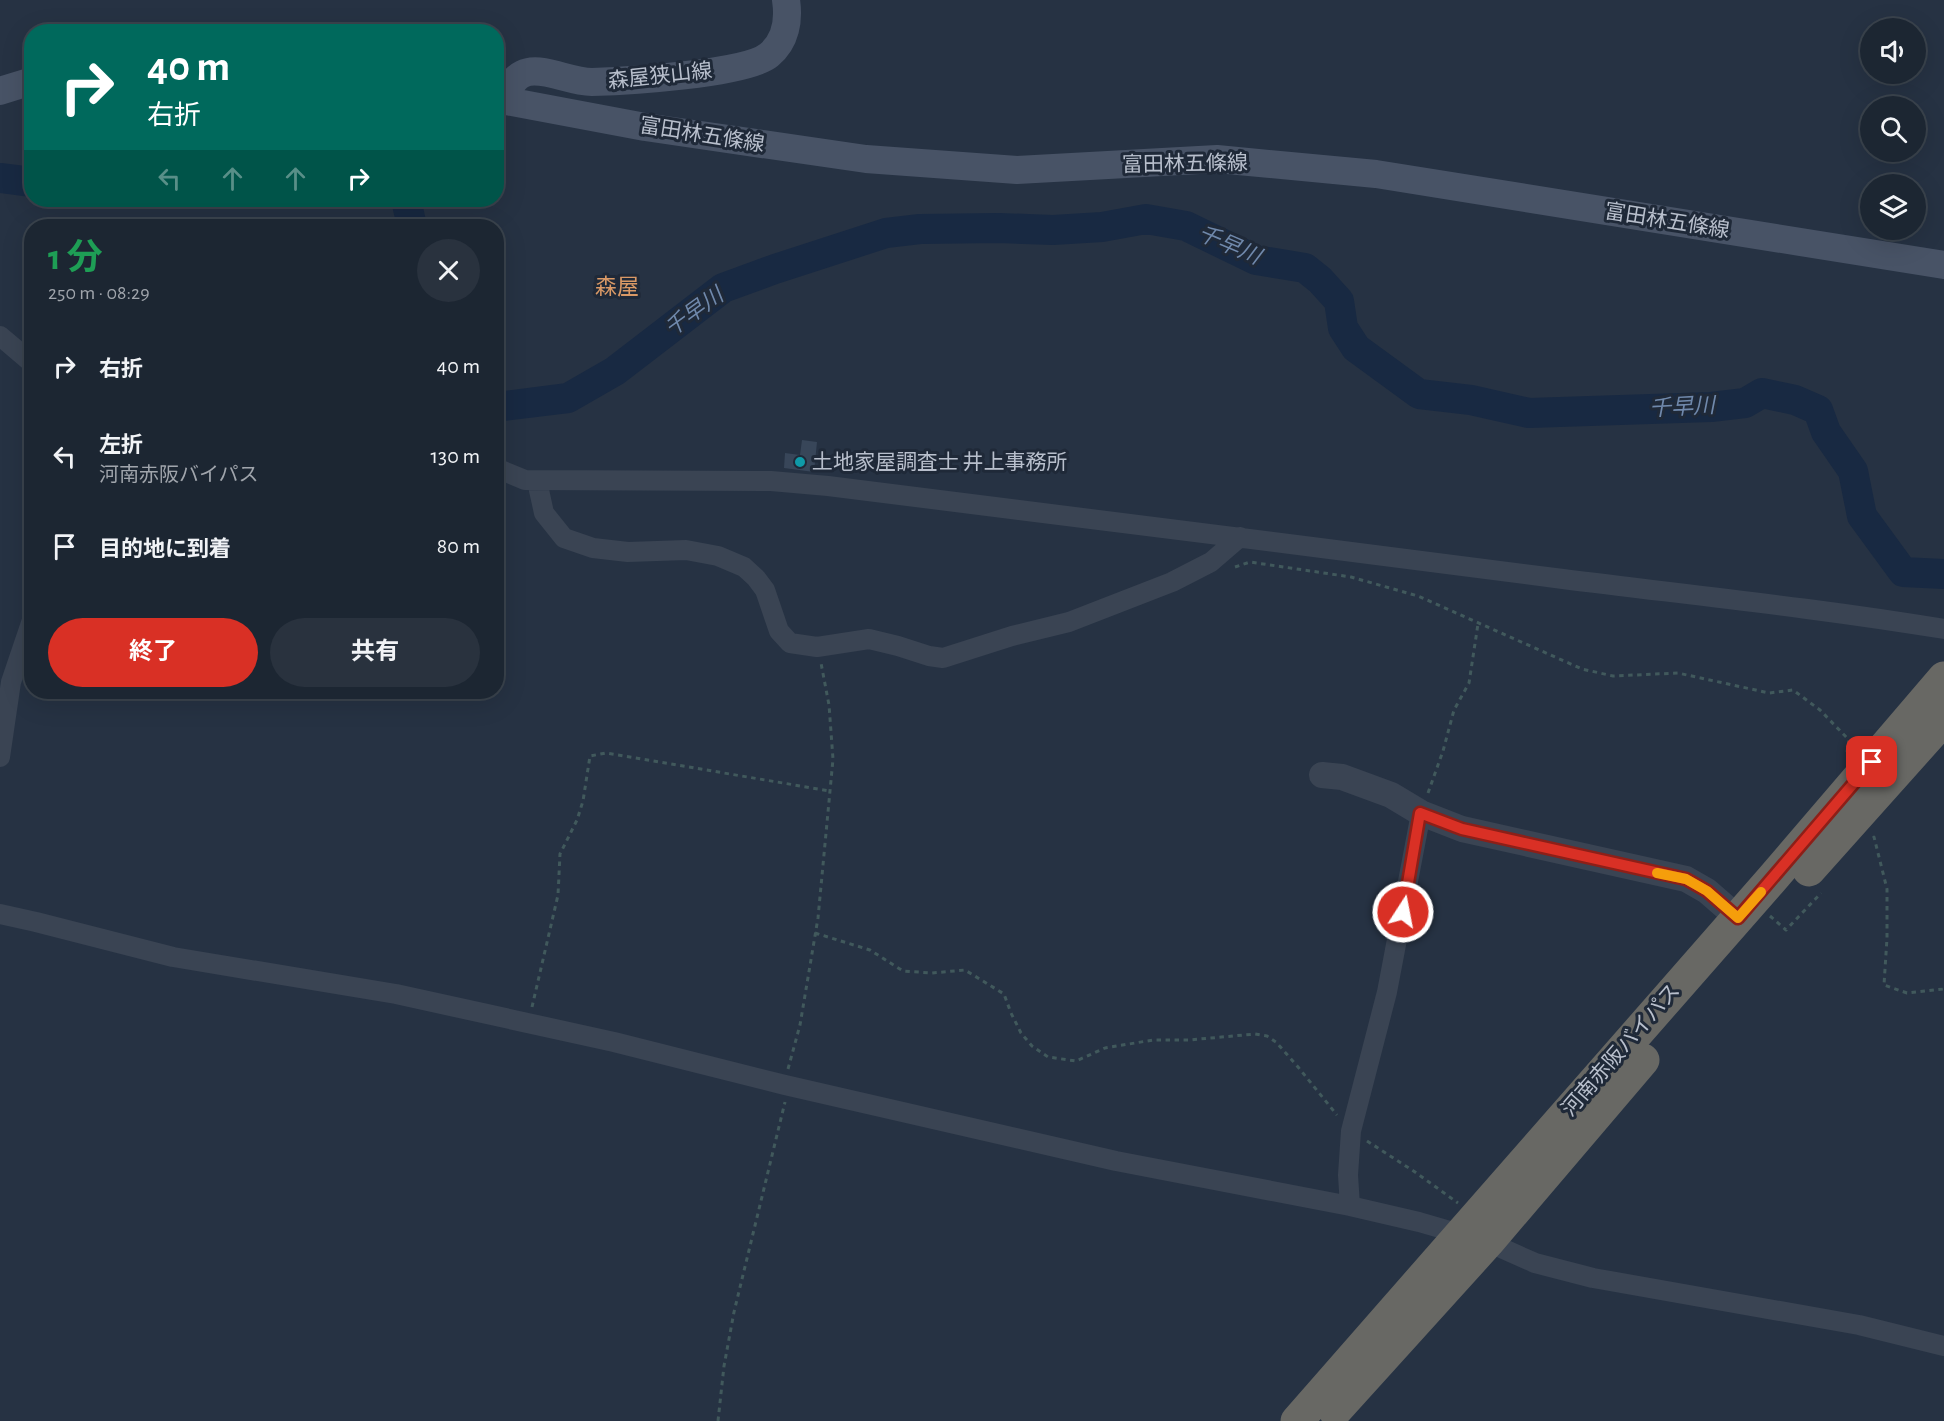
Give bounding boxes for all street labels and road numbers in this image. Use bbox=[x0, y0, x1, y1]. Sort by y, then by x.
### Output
street label: 森屋狭山線 bbox=[607, 59, 713, 92]
street label: 富田林五條線 bbox=[638, 114, 766, 155]
street label: 富田林五條線 bbox=[1122, 151, 1248, 176]
street label: 富田林五條線 bbox=[1603, 200, 1731, 241]
street label: 河南赤阪バイパス bbox=[1557, 979, 1684, 1120]

